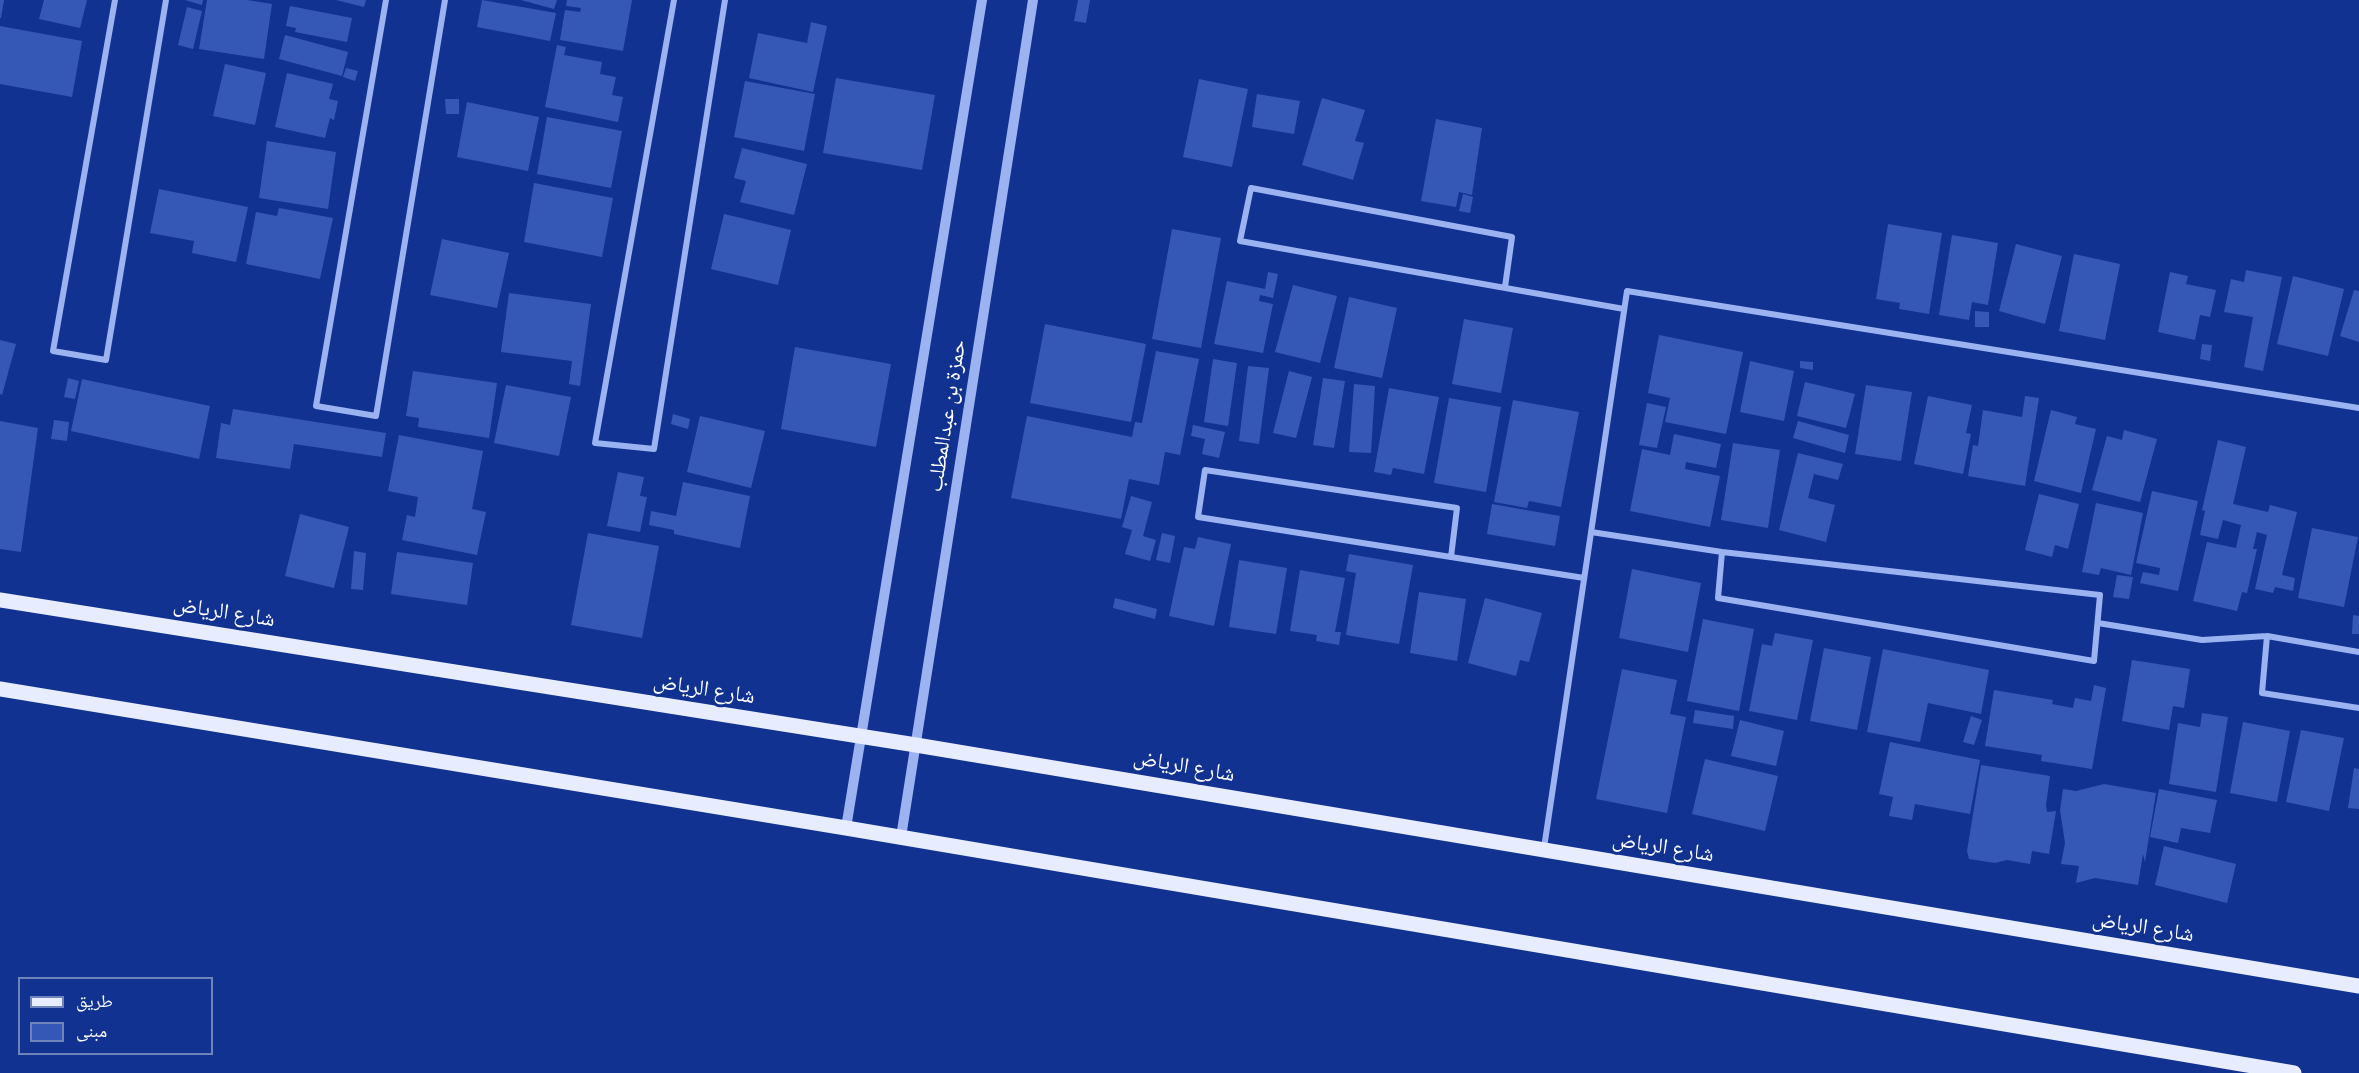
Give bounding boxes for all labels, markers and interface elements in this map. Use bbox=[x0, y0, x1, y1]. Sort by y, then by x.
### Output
street label: حمزة بن عبدالمطلب bbox=[923, 338, 973, 494]
street label: شارع الرياض bbox=[171, 592, 277, 634]
street label: شارع الرياض bbox=[651, 669, 757, 711]
street label: شارع الرياض bbox=[1131, 745, 1237, 789]
street label: شارع الرياض bbox=[1610, 827, 1716, 869]
street label: شارع الرياض bbox=[2090, 907, 2196, 949]
legend bbox=[18, 977, 213, 1055]
text: طريق bbox=[76, 987, 113, 1014]
text: مبنى bbox=[76, 1017, 107, 1044]

